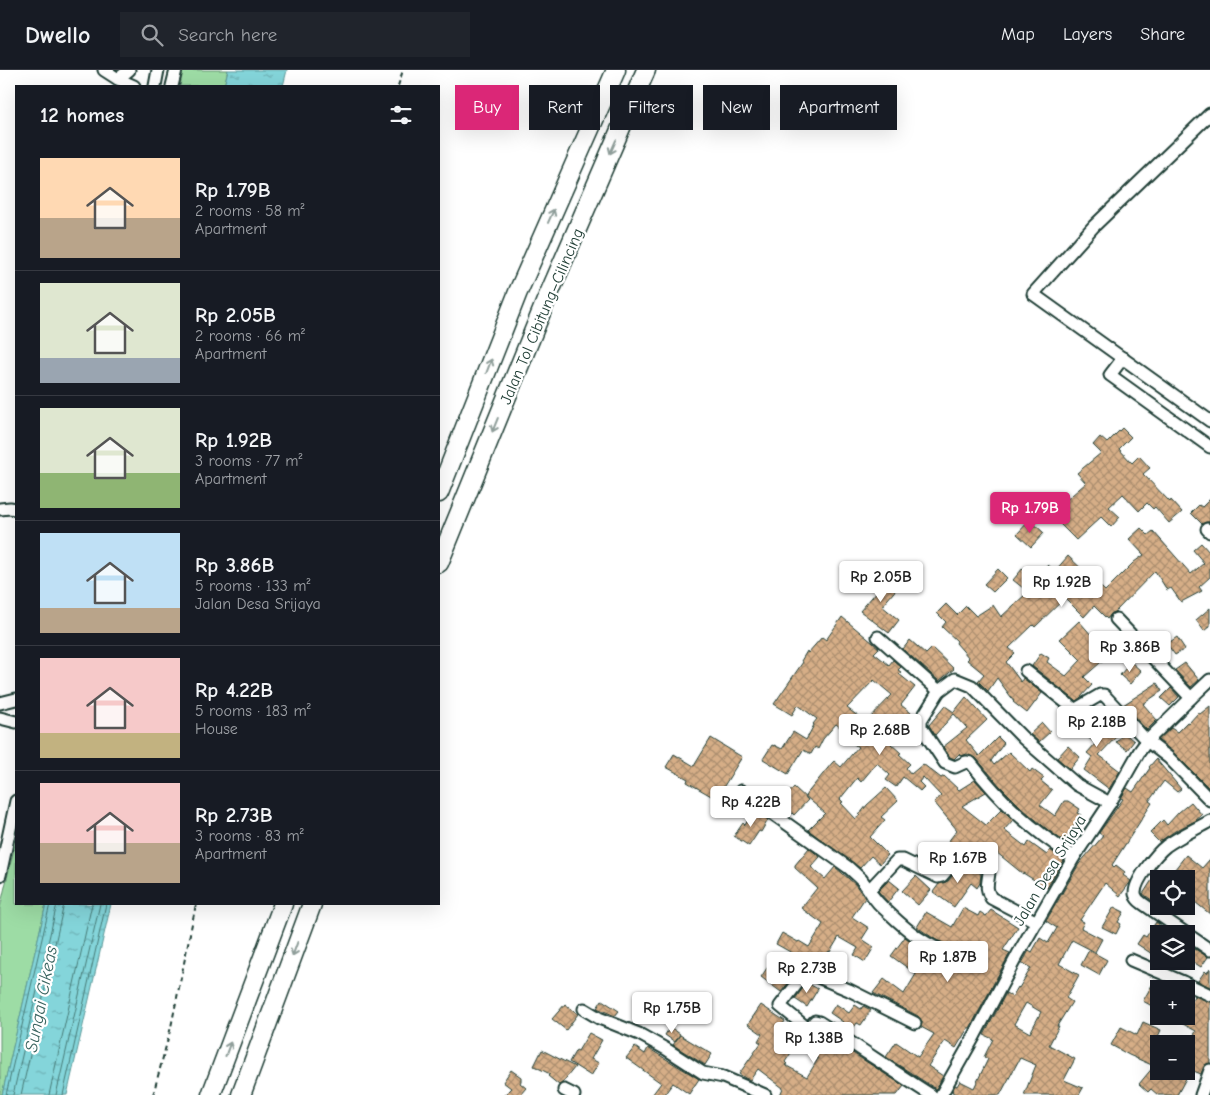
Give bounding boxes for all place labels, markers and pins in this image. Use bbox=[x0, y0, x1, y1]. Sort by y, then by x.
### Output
pin: Rp 1.79B bbox=[978, 492, 1082, 534]
pin: Rp 2.05B bbox=[829, 560, 933, 603]
pin: Rp 1.92B bbox=[1010, 566, 1114, 608]
pin: Rp 3.86B bbox=[1078, 630, 1182, 673]
pin: Rp 2.18B bbox=[1045, 706, 1149, 748]
pin: Rp 2.68B bbox=[828, 714, 932, 756]
pin: Rp 4.22B bbox=[699, 786, 803, 828]
pin: Rp 1.67B bbox=[906, 842, 1010, 884]
pin: Rp 1.87B bbox=[896, 940, 1000, 983]
pin: Rp 2.73B bbox=[755, 952, 859, 994]
pin: Rp 1.75B bbox=[620, 992, 724, 1034]
pin: Rp 1.38B bbox=[762, 1022, 866, 1064]

